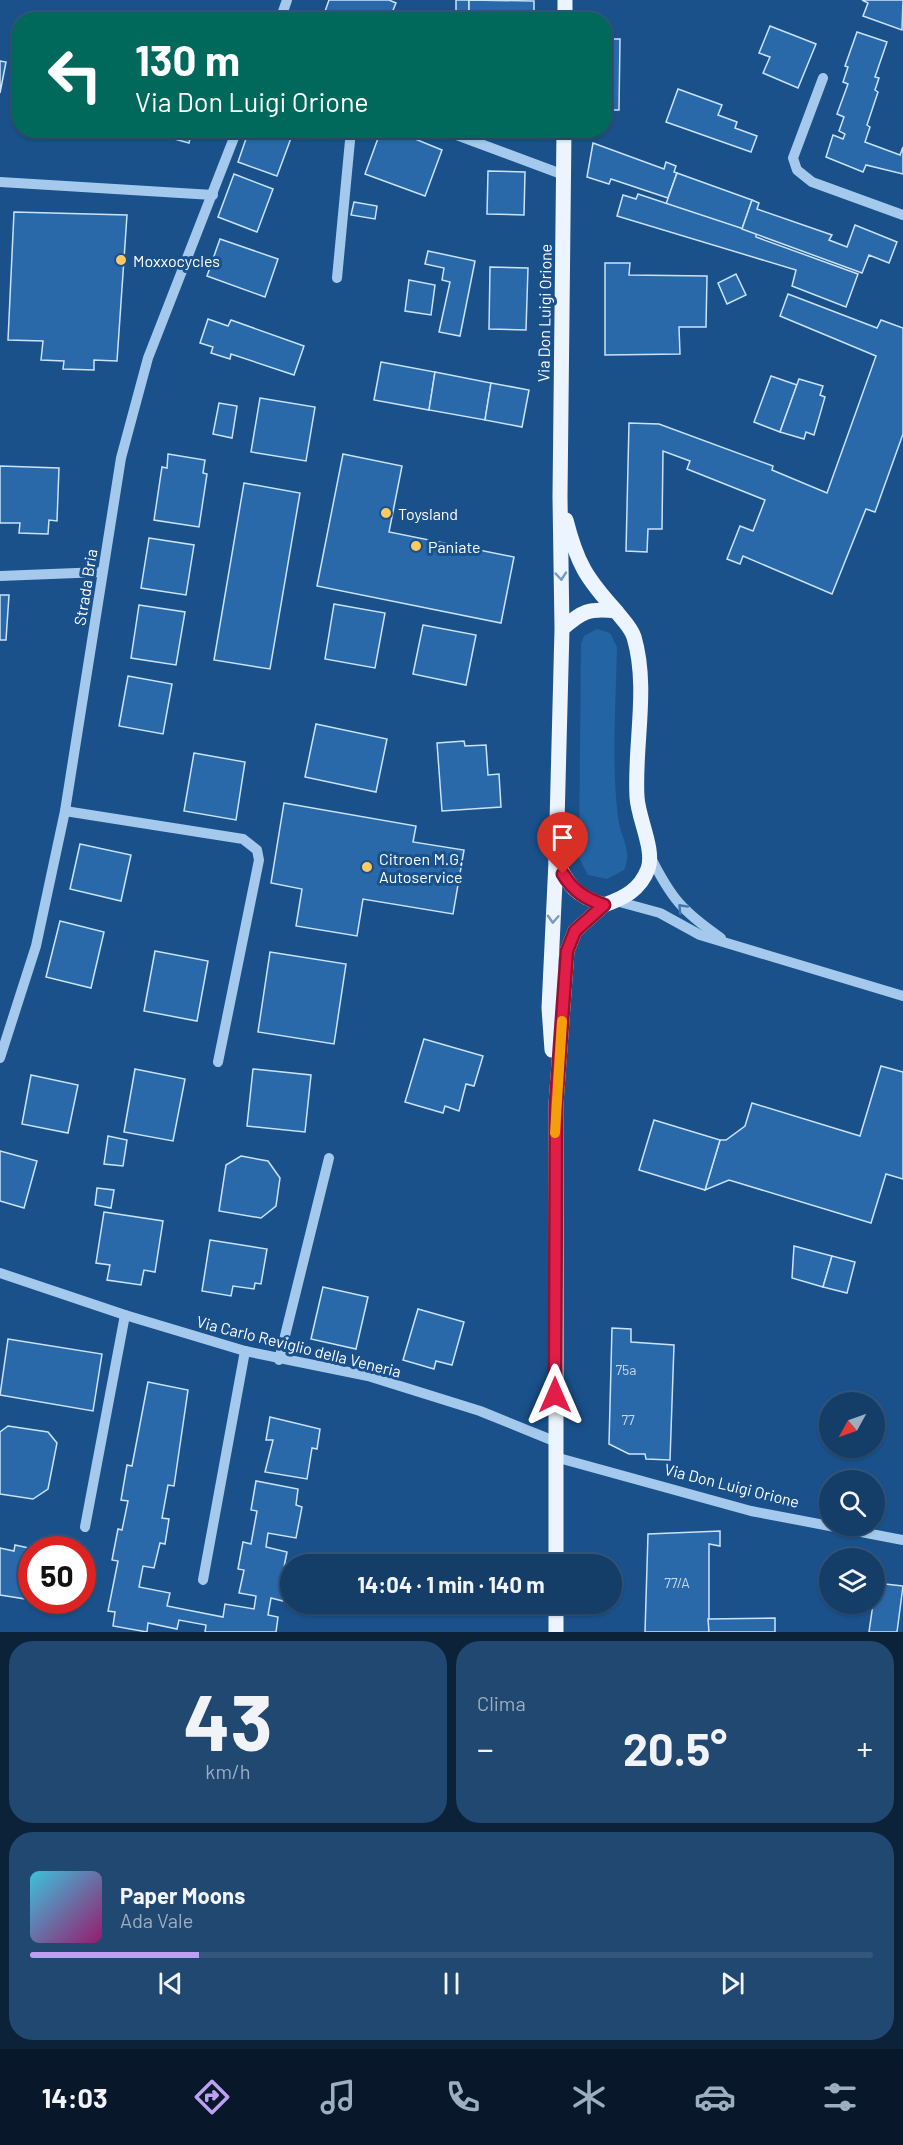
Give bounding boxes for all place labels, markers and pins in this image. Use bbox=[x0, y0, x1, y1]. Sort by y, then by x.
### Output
place label: Moxxocycles bbox=[133, 251, 220, 270]
marker: Moxxocycles bbox=[114, 253, 128, 267]
place label: Toysland bbox=[398, 504, 458, 523]
marker: Toysland bbox=[379, 506, 393, 520]
place label: Paniate bbox=[428, 537, 481, 556]
marker: Paniate bbox=[409, 539, 423, 553]
pin bbox=[537, 812, 588, 874]
place label: Citroen M.G. Autoservice bbox=[379, 849, 463, 886]
marker: Citroen M.G. Autoservice bbox=[360, 860, 374, 874]

